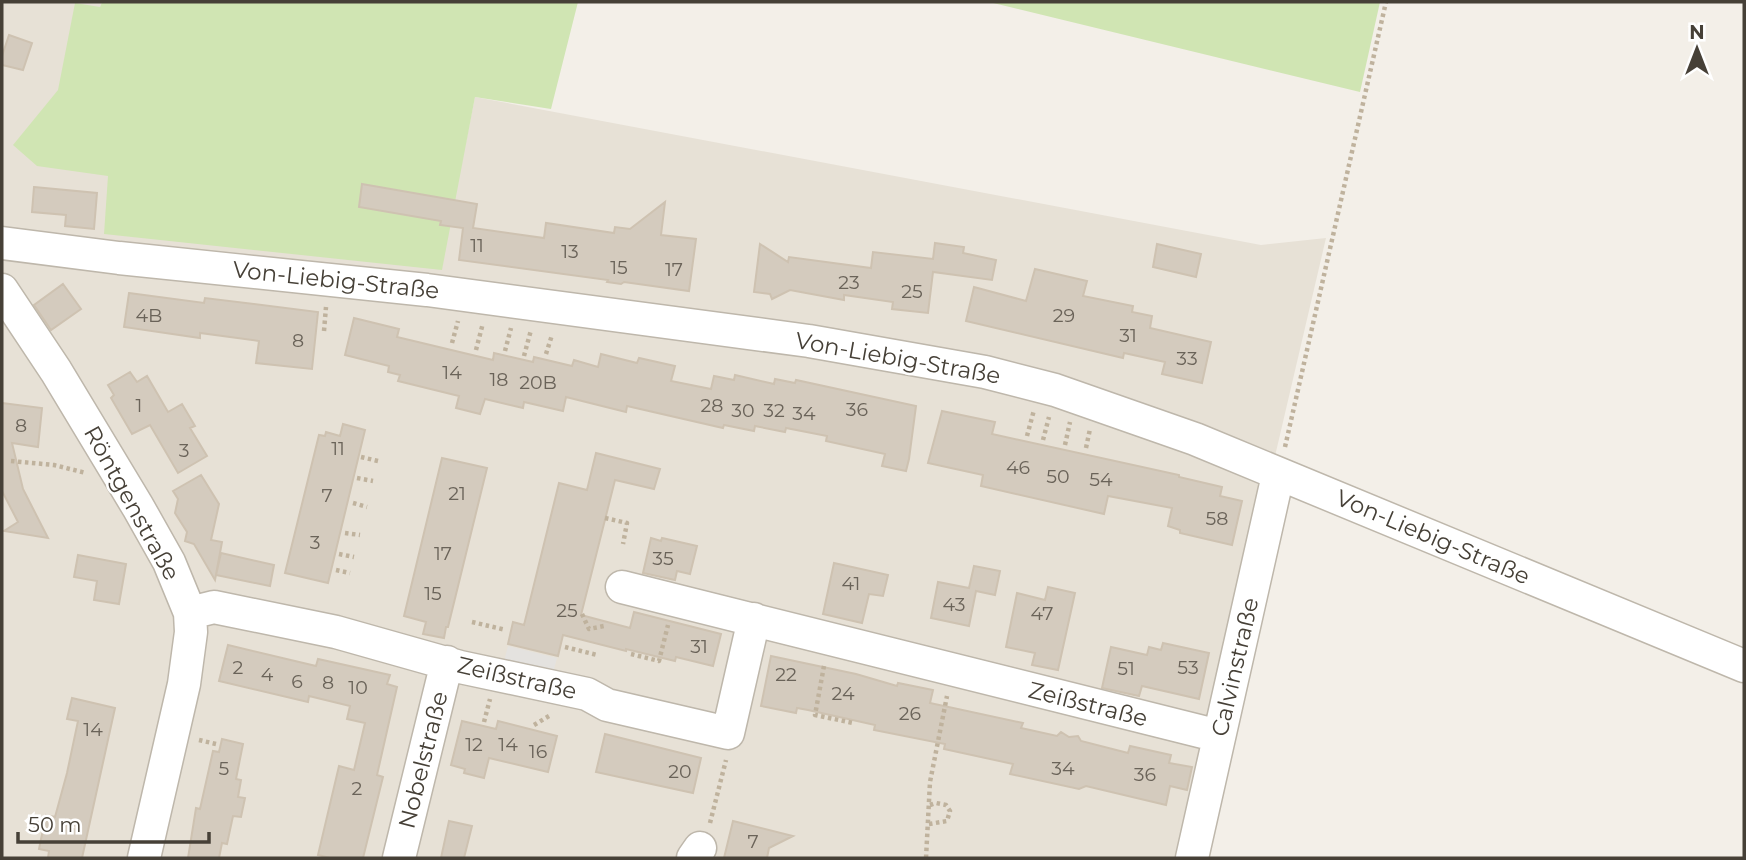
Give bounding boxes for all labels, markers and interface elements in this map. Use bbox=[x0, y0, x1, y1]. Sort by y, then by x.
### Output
north arrow bbox=[1662, 14, 1732, 84]
text: N bbox=[1689, 21, 1705, 44]
house number: 11 bbox=[470, 234, 484, 257]
house number: 13 bbox=[561, 240, 579, 263]
street label: Von-Liebig-Straße bbox=[231, 255, 441, 305]
house number: 15 bbox=[610, 256, 628, 279]
house number: 17 bbox=[665, 258, 683, 281]
house number: 23 bbox=[838, 271, 860, 294]
house number: 25 bbox=[901, 280, 923, 303]
house number: 4B bbox=[136, 304, 162, 327]
house number: 29 bbox=[1053, 304, 1075, 327]
house number: 31 bbox=[1119, 324, 1137, 347]
street label: Von-Liebig-Straße bbox=[793, 326, 1003, 390]
house number: 8 bbox=[292, 329, 304, 352]
house number: 33 bbox=[1176, 347, 1198, 370]
house number: 14 bbox=[442, 361, 462, 384]
house number: 18 bbox=[490, 368, 508, 391]
house number: 20B bbox=[519, 371, 557, 394]
house number: 1 bbox=[136, 394, 142, 417]
house number: 28 bbox=[701, 394, 723, 417]
house number: 36 bbox=[846, 398, 868, 421]
house number: 30 bbox=[731, 399, 755, 422]
house number: 32 bbox=[763, 399, 785, 422]
house number: 34 bbox=[792, 402, 816, 425]
house number: 8 bbox=[15, 414, 27, 437]
street label: Röntgenstraße bbox=[78, 421, 186, 585]
house number: 11 bbox=[331, 437, 345, 460]
house number: 3 bbox=[179, 439, 189, 462]
house number: 46 bbox=[1006, 456, 1030, 479]
house number: 50 bbox=[1046, 465, 1070, 488]
house number: 54 bbox=[1089, 468, 1113, 491]
house number: 21 bbox=[448, 482, 466, 505]
house number: 7 bbox=[321, 484, 333, 507]
street label: Von-Liebig-Straße bbox=[1332, 484, 1534, 590]
house number: 58 bbox=[1206, 507, 1228, 530]
house number: 3 bbox=[310, 531, 320, 554]
house number: 17 bbox=[434, 542, 452, 565]
house number: 35 bbox=[652, 547, 674, 570]
house number: 41 bbox=[842, 572, 860, 595]
house number: 15 bbox=[424, 582, 442, 605]
house number: 43 bbox=[943, 593, 966, 616]
street label: Calvinstraße bbox=[1205, 595, 1265, 739]
house number: 25 bbox=[556, 599, 578, 622]
house number: 47 bbox=[1031, 602, 1053, 625]
house number: 31 bbox=[690, 635, 708, 658]
street label: Zeißstraße bbox=[455, 651, 579, 705]
house number: 2 bbox=[233, 656, 244, 679]
house number: 53 bbox=[1177, 656, 1199, 679]
house number: 51 bbox=[1117, 657, 1135, 680]
house number: 4 bbox=[261, 663, 274, 686]
house number: 22 bbox=[775, 663, 797, 686]
house number: 6 bbox=[291, 670, 303, 693]
house number: 8 bbox=[322, 671, 334, 694]
house number: 10 bbox=[348, 676, 368, 699]
street label: Zeißstraße bbox=[1026, 676, 1150, 732]
house number: 24 bbox=[832, 682, 855, 705]
street label: Nobelstraße bbox=[392, 688, 454, 832]
house number: 26 bbox=[899, 702, 921, 725]
house number: 14 bbox=[83, 718, 103, 741]
house number: 12 bbox=[465, 733, 483, 756]
house number: 14 bbox=[498, 733, 518, 756]
house number: 16 bbox=[529, 740, 547, 763]
house number: 5 bbox=[219, 757, 230, 780]
house number: 34 bbox=[1051, 757, 1075, 780]
house number: 20 bbox=[668, 760, 692, 783]
house number: 36 bbox=[1134, 763, 1156, 786]
house number: 2 bbox=[352, 777, 363, 800]
scale bar bbox=[18, 800, 208, 844]
text: 50 m bbox=[28, 812, 82, 837]
house number: 7 bbox=[747, 830, 759, 853]

